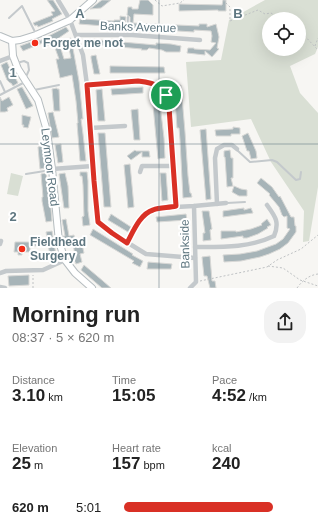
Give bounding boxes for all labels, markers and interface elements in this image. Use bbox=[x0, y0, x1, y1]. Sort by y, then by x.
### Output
text: A bbox=[75, 6, 85, 21]
text: B bbox=[233, 6, 243, 21]
map controls bbox=[262, 12, 306, 56]
button: locate bbox=[262, 12, 306, 56]
street label: Banks Avenue bbox=[100, 19, 177, 35]
place label: Forget me not bbox=[43, 36, 123, 50]
marker: Forget me not bbox=[30, 38, 40, 48]
text: 1 bbox=[9, 65, 17, 80]
pin bbox=[149, 78, 183, 112]
icon: arrive bbox=[155, 84, 177, 106]
street label: Leymoor Road bbox=[38, 127, 62, 207]
text: 2 bbox=[9, 209, 17, 224]
street label: Bankside bbox=[178, 219, 192, 269]
place label: Fieldhead Surgery bbox=[30, 235, 86, 263]
marker: Fieldhead Surgery bbox=[17, 244, 27, 254]
button: share bbox=[264, 301, 306, 343]
text: Morning run bbox=[12, 302, 140, 327]
text: 08:37 · 5 × 620 m bbox=[12, 330, 114, 345]
text: Distance bbox=[12, 374, 55, 386]
text: Time bbox=[112, 374, 136, 386]
text: Pace bbox=[212, 374, 237, 386]
text: 3.10 bbox=[12, 386, 45, 405]
text: 15:05 bbox=[112, 386, 155, 405]
text: 4:52 bbox=[212, 386, 246, 405]
text: km bbox=[45, 391, 63, 403]
text: /km bbox=[246, 391, 267, 403]
text: Elevation bbox=[12, 442, 57, 454]
text: Heart rate bbox=[112, 442, 161, 454]
text: kcal bbox=[212, 442, 232, 454]
text: 25 bbox=[12, 454, 31, 473]
text: 157 bbox=[112, 454, 140, 473]
text: 240 bbox=[212, 454, 240, 473]
text: m bbox=[31, 459, 43, 471]
text: bpm bbox=[140, 459, 165, 471]
text: 620 m bbox=[12, 500, 49, 515]
text: 5:01 bbox=[76, 500, 101, 515]

